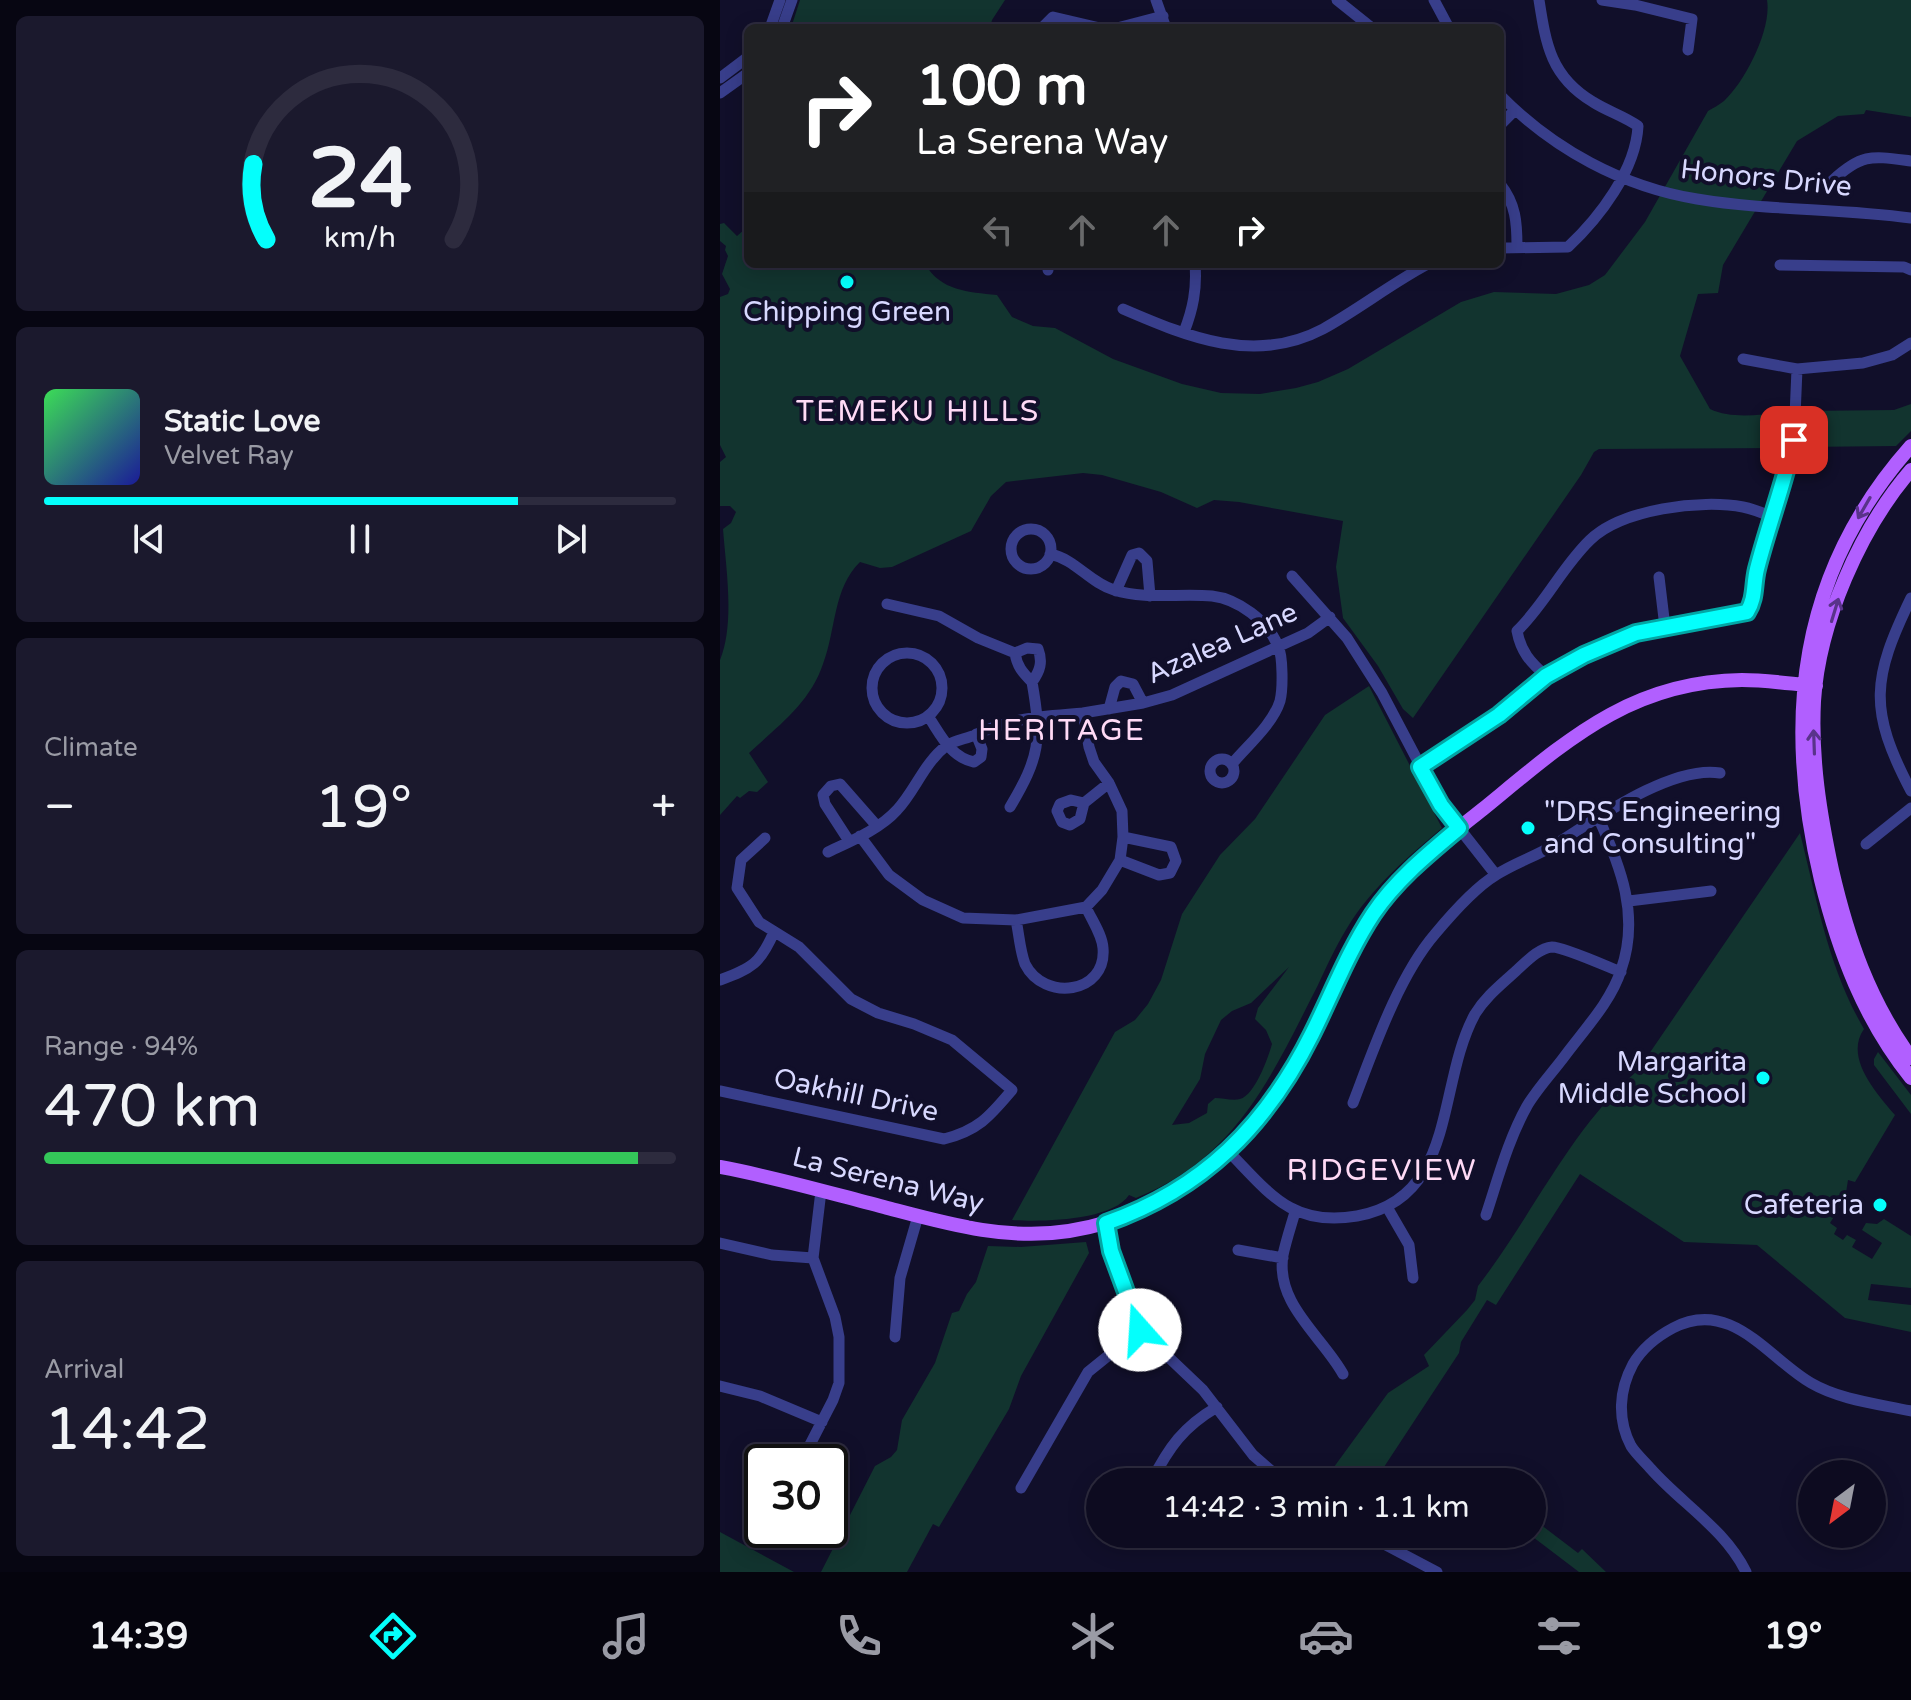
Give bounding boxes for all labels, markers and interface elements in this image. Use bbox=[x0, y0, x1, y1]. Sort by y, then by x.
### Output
text: 100 m bbox=[916, 53, 1087, 120]
icon: right bbox=[784, 56, 888, 160]
text: La Serena Way bbox=[916, 121, 1168, 164]
text: 24 bbox=[308, 129, 412, 229]
street label: Honors Drive bbox=[1679, 152, 1853, 204]
icon: left bbox=[976, 208, 1020, 252]
icon: ahead bbox=[1060, 208, 1104, 252]
icon: ahead bbox=[1144, 208, 1188, 252]
icon: right bbox=[1228, 208, 1272, 252]
text: km/h bbox=[324, 221, 396, 255]
marker: Chipping Green bbox=[838, 273, 856, 291]
place label: Chipping Green bbox=[743, 295, 951, 329]
district label: TEMEKU HILLS bbox=[796, 393, 1040, 430]
text: Static Love bbox=[164, 403, 320, 440]
pin bbox=[1760, 406, 1828, 474]
icon: arrive bbox=[1772, 418, 1816, 462]
text: Velvet Ray bbox=[164, 440, 294, 471]
one-way arrow bbox=[1856, 496, 1872, 519]
icon: previous bbox=[127, 517, 171, 561]
icon: pause bbox=[338, 517, 382, 561]
icon: next bbox=[549, 517, 593, 561]
street label: Azalea Lane bbox=[1141, 595, 1303, 691]
one-way arrow bbox=[1828, 598, 1843, 624]
district label: HERITAGE bbox=[978, 712, 1146, 749]
one-way arrow bbox=[1807, 729, 1822, 756]
text: Climate bbox=[44, 732, 138, 763]
text: 19° bbox=[314, 772, 412, 844]
text: − bbox=[44, 781, 75, 834]
text: + bbox=[651, 781, 676, 834]
place label: "DRS Engineering and Consulting" bbox=[1544, 795, 1782, 861]
marker: "DRS Engineering and Consulting" bbox=[1519, 819, 1537, 837]
text: Range · 94% bbox=[44, 1031, 198, 1062]
place label: Margarita Middle School bbox=[1558, 1045, 1747, 1111]
street label: Oakhill Drive bbox=[770, 1061, 942, 1129]
marker: Margarita Middle School bbox=[1754, 1069, 1772, 1087]
text: 470 km bbox=[44, 1071, 260, 1143]
street label: La Serena Way bbox=[789, 1140, 987, 1220]
district label: RIDGEVIEW bbox=[1286, 1152, 1478, 1189]
place label: Cafeteria bbox=[1744, 1188, 1864, 1222]
marker: Cafeteria bbox=[1871, 1196, 1889, 1214]
position arrow bbox=[1098, 1288, 1182, 1372]
text: Arrival bbox=[44, 1354, 124, 1385]
text: 14:42 bbox=[44, 1394, 210, 1466]
speed limit sign: 30 bbox=[744, 1444, 848, 1548]
north arrow bbox=[1798, 1460, 1886, 1548]
map controls bbox=[1798, 1460, 1886, 1548]
text: 14:42 · 3 min · 1.1 km bbox=[1162, 1489, 1470, 1526]
icon: directions bbox=[365, 1608, 421, 1664]
icon: music bbox=[598, 1608, 654, 1664]
icon: phone bbox=[831, 1608, 887, 1664]
icon: climate bbox=[1065, 1608, 1121, 1664]
icon: car bbox=[1298, 1608, 1354, 1664]
icon: filters bbox=[1531, 1608, 1587, 1664]
text: 14:39 bbox=[89, 1615, 188, 1658]
text: 19° bbox=[1764, 1615, 1822, 1658]

